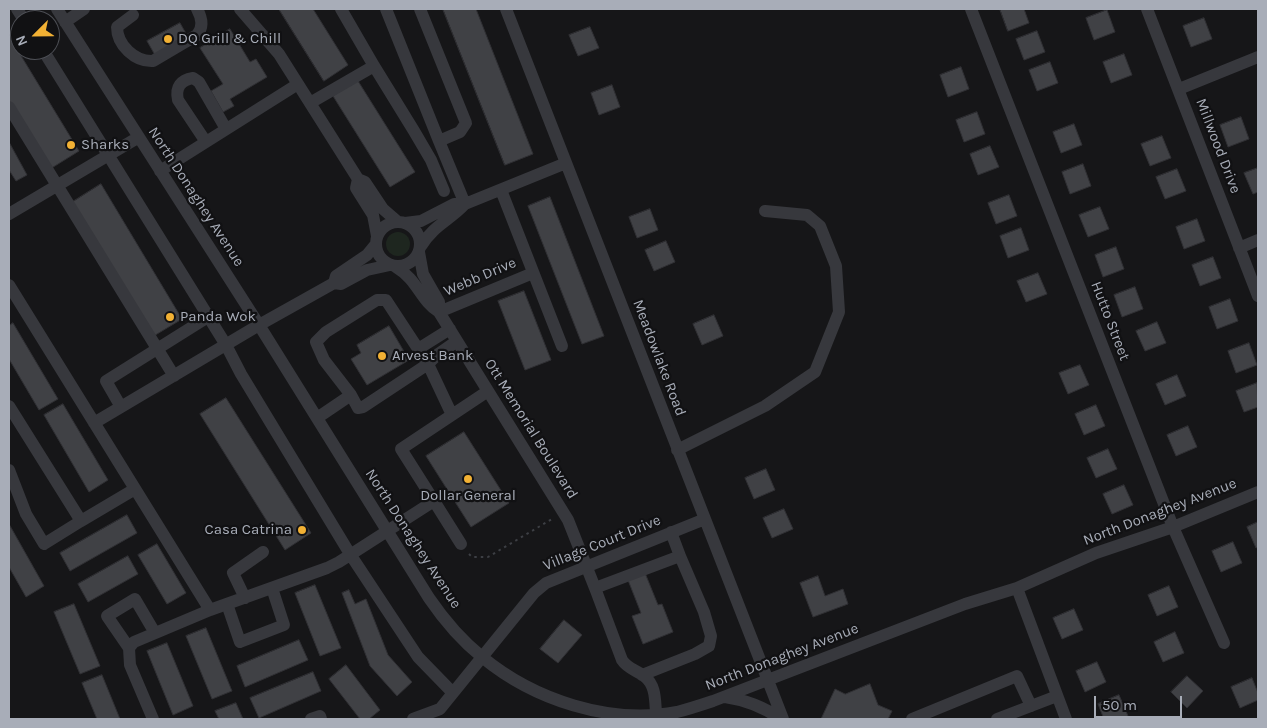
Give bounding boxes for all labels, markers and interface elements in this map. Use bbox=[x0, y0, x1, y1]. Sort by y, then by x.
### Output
north arrow bbox=[10, 10, 60, 60]
place label: DQ Grill & Chill bbox=[178, 30, 281, 48]
text: N bbox=[12, 33, 31, 49]
marker: DQ Grill & Chill bbox=[162, 33, 174, 45]
street label: Millwood Drive bbox=[1192, 96, 1244, 196]
street label: North Donaghey Avenue bbox=[144, 124, 248, 270]
place label: Sharks bbox=[81, 136, 129, 154]
marker: Sharks bbox=[65, 139, 77, 151]
street label: Webb Drive bbox=[441, 254, 519, 300]
street label: Hutto Street bbox=[1087, 279, 1133, 363]
street label: Meadowlake Road bbox=[629, 297, 689, 419]
place label: Panda Wok bbox=[180, 308, 256, 326]
marker: Panda Wok bbox=[164, 311, 176, 323]
place label: Arvest Bank bbox=[392, 347, 473, 365]
marker: Arvest Bank bbox=[376, 350, 388, 362]
street label: Ott Memorial Boulevard bbox=[481, 356, 581, 502]
street label: North Donaghey Avenue bbox=[361, 466, 465, 612]
marker: Dollar General bbox=[462, 473, 474, 485]
street label: North Donaghey Avenue bbox=[1081, 474, 1239, 550]
place label: Dollar General bbox=[420, 487, 516, 505]
street label: Village Court Drive bbox=[540, 511, 664, 575]
place label: Casa Catrina bbox=[205, 521, 292, 539]
marker: Casa Catrina bbox=[296, 524, 308, 536]
street label: North Donaghey Avenue bbox=[703, 619, 861, 695]
scale bar bbox=[1097, 686, 1184, 718]
text: 50 m bbox=[1102, 696, 1137, 714]

